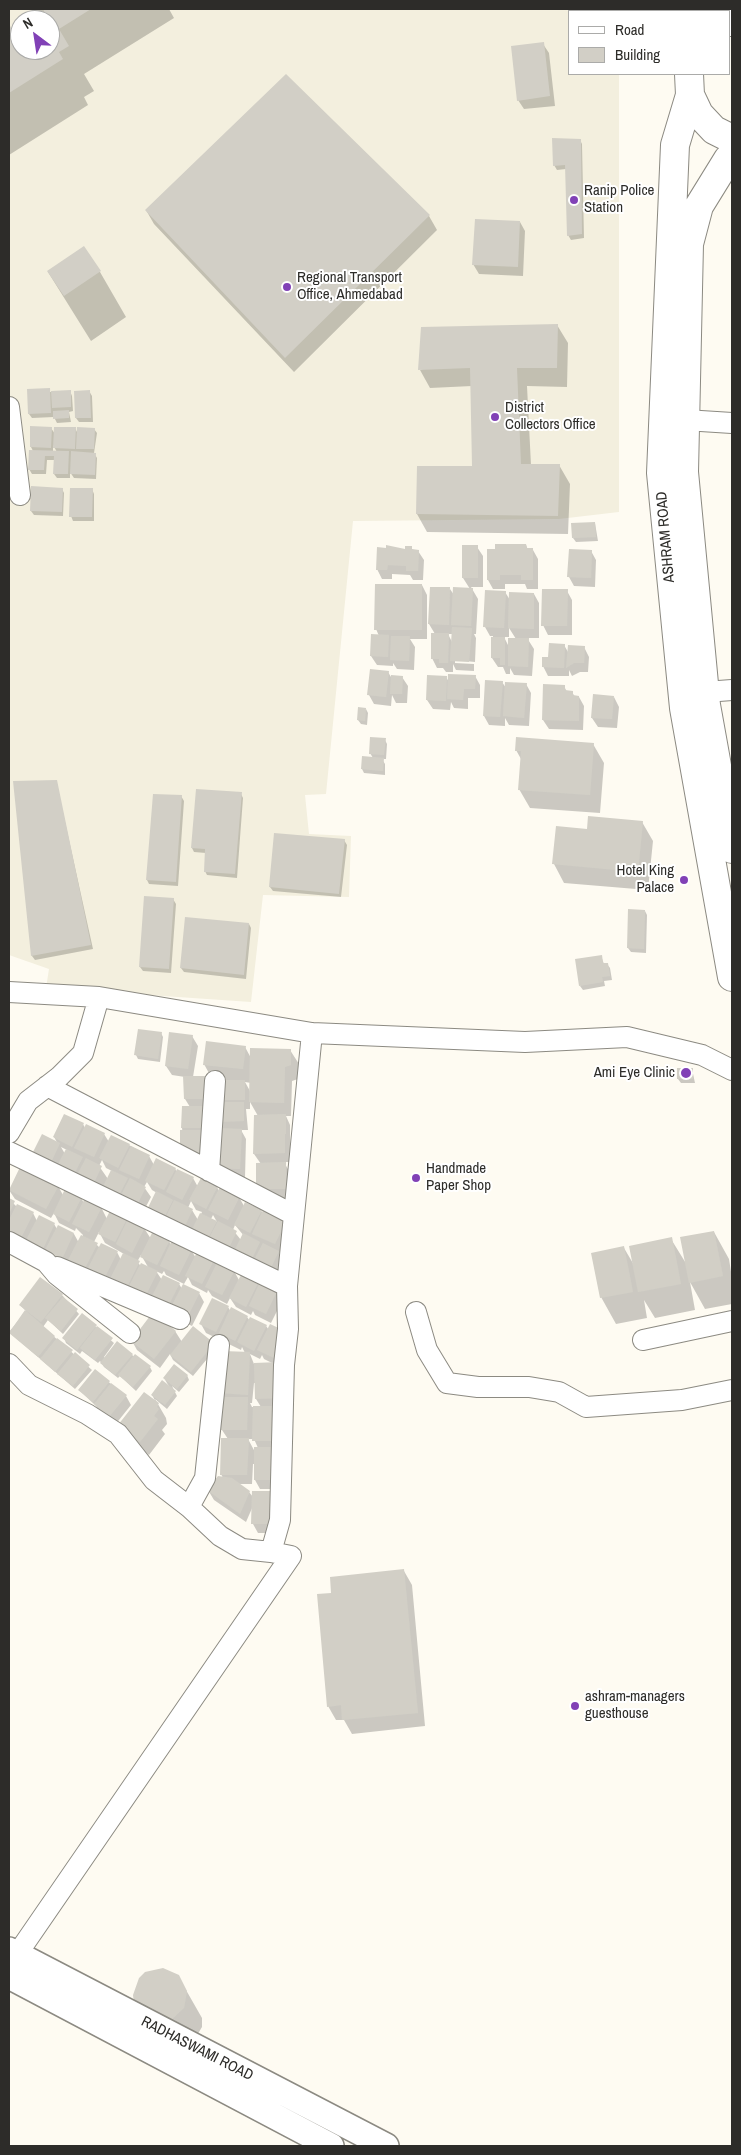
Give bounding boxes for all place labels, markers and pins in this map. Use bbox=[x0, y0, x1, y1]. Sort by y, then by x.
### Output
place label: Ranip Police Station bbox=[584, 182, 654, 217]
marker: Ranip Police Station bbox=[568, 194, 580, 206]
place label: Regional Transport Office, Ahmedabad bbox=[297, 269, 403, 304]
marker: Regional Transport Office, Ahmedabad bbox=[281, 281, 293, 293]
place label: District Collectors Office bbox=[505, 399, 596, 434]
marker: District Collectors Office bbox=[489, 411, 501, 423]
place label: Hotel King Palace bbox=[617, 862, 674, 897]
marker: Hotel King Palace bbox=[678, 874, 690, 886]
place label: Ami Eye Clinic bbox=[594, 1064, 675, 1082]
marker: Ami Eye Clinic bbox=[679, 1066, 693, 1080]
place label: Handmade Paper Shop bbox=[426, 1160, 491, 1195]
marker: Handmade Paper Shop bbox=[410, 1172, 422, 1184]
place label: ashram-managers guesthouse bbox=[585, 1688, 685, 1723]
marker: ashram-managers guesthouse bbox=[569, 1700, 581, 1712]

